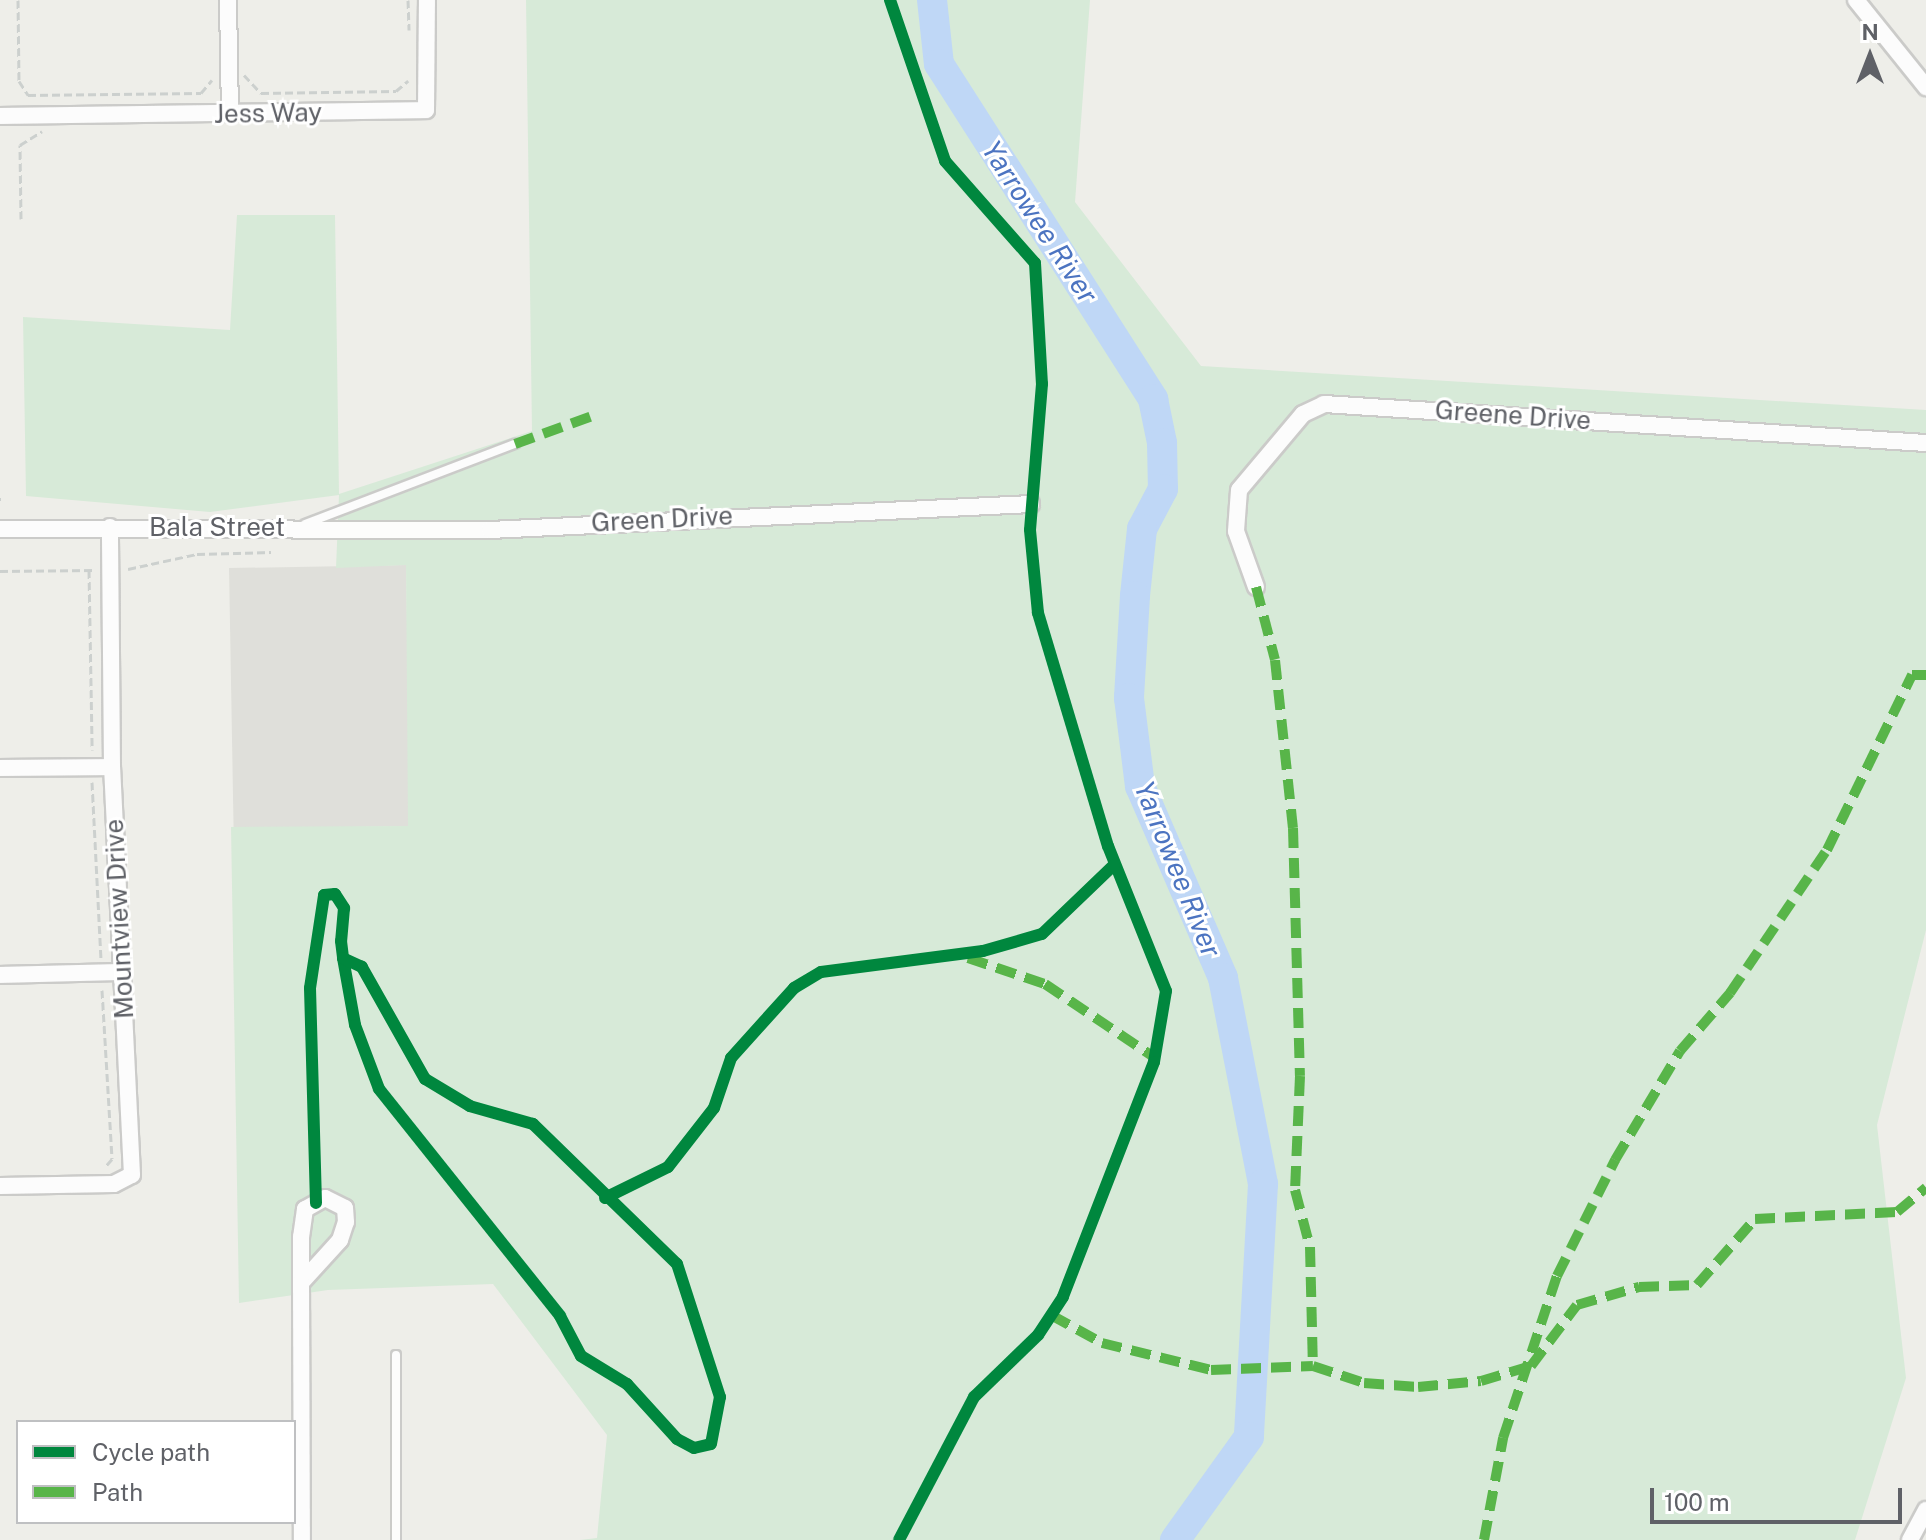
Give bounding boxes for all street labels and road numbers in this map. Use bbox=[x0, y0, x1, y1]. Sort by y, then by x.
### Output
street label: Jess Way bbox=[213, 96, 323, 130]
street label: Greene Drive bbox=[1434, 394, 1592, 436]
street label: Green Drive bbox=[590, 500, 734, 538]
street label: Bala Street bbox=[149, 511, 285, 543]
street label: Mountview Drive bbox=[98, 818, 140, 1020]

